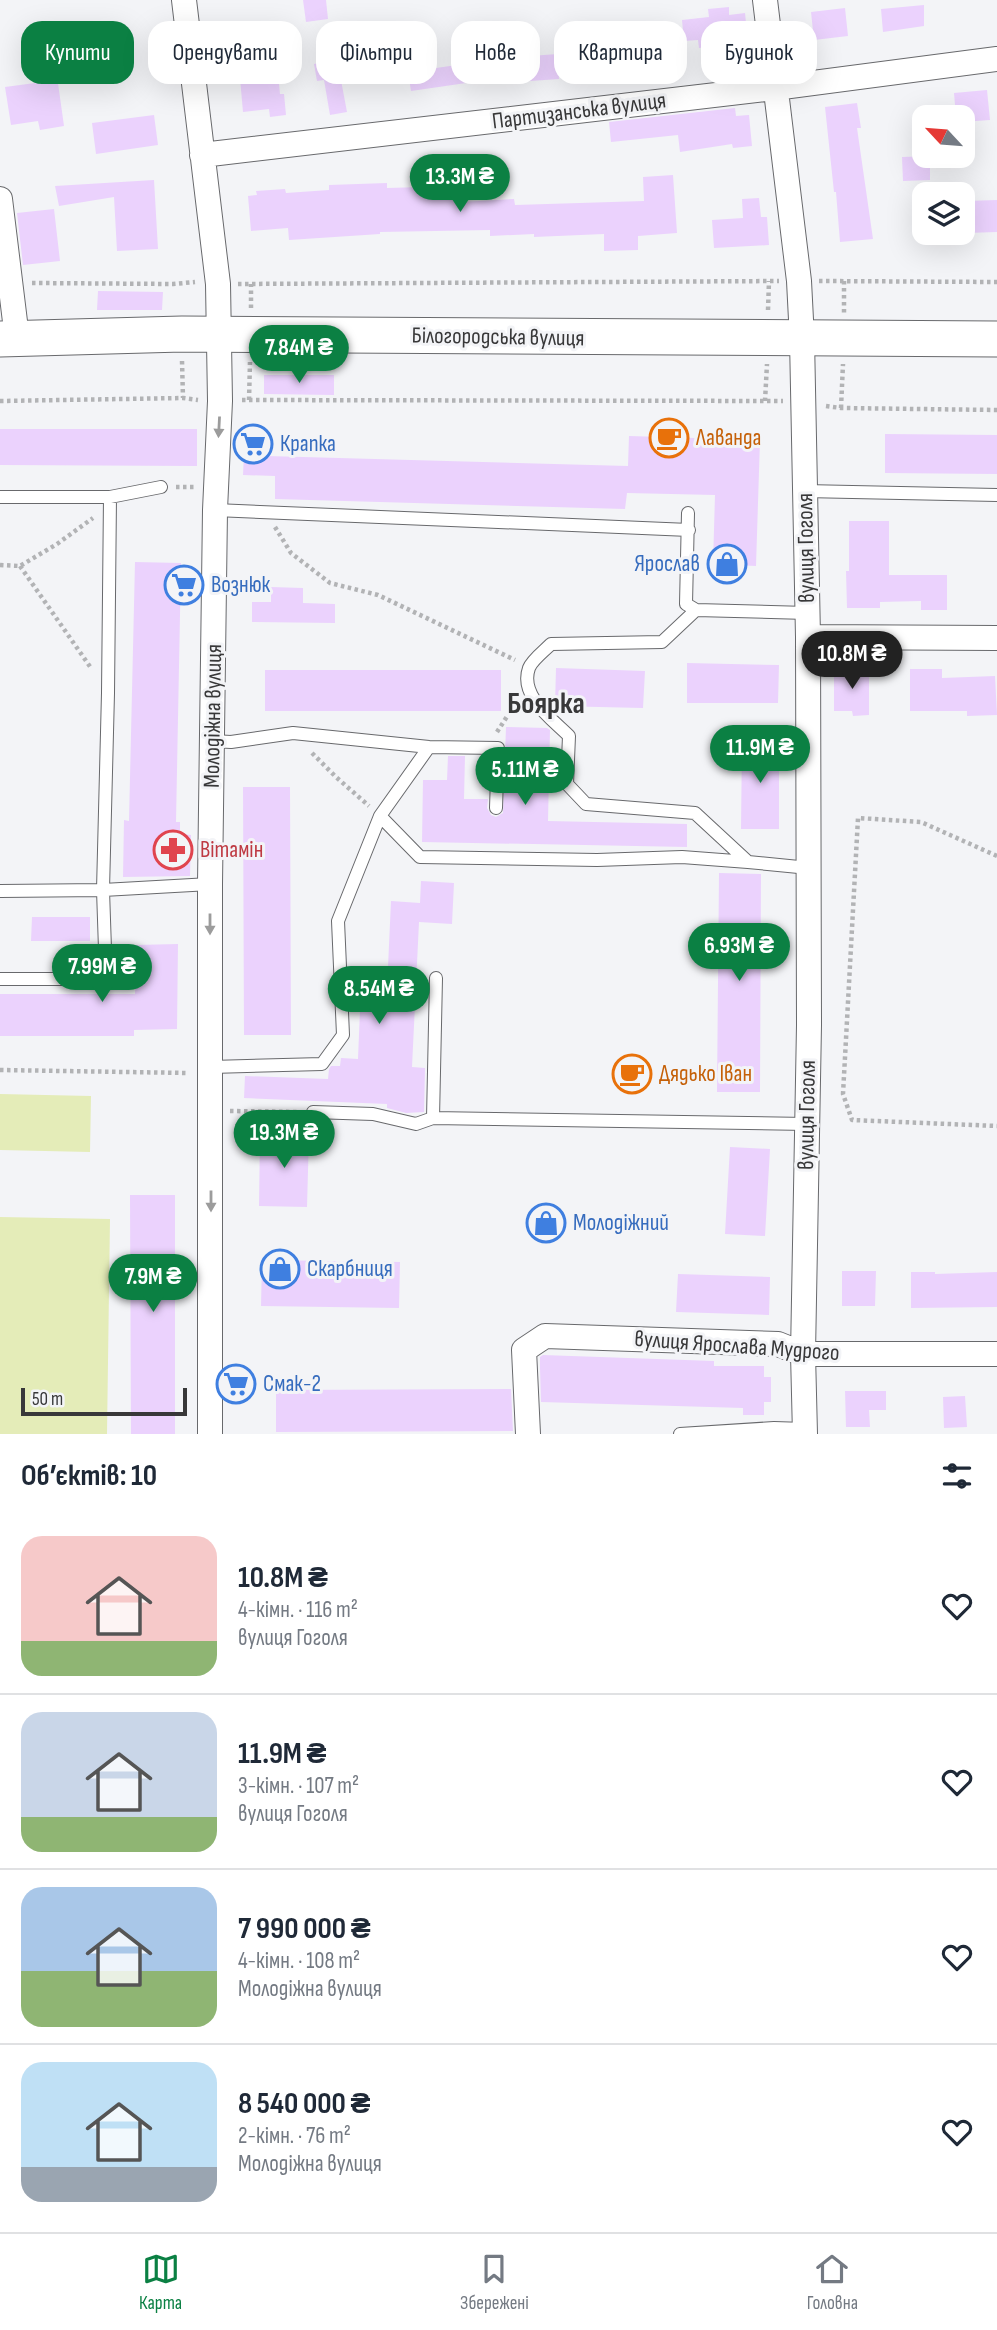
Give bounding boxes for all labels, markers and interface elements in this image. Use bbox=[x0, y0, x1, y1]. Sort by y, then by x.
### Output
chip: Купити bbox=[21, 21, 134, 84]
chip: Орендувати bbox=[148, 21, 302, 84]
chip: Фільтри bbox=[316, 21, 437, 84]
chip: Нове bbox=[451, 21, 540, 84]
chip: Квартира bbox=[554, 21, 687, 84]
chip: Будинок bbox=[701, 21, 817, 84]
street label: Партизанська вулиця bbox=[490, 86, 668, 136]
north arrow bbox=[912, 105, 975, 168]
map controls bbox=[912, 105, 975, 245]
pin: 13.3M ₴ bbox=[395, 154, 525, 214]
text: 13.3M ₴ bbox=[426, 163, 494, 191]
button: layers bbox=[912, 182, 975, 245]
street label: Білогородська вулиця bbox=[411, 321, 585, 353]
pin: 7.84M ₴ bbox=[234, 326, 364, 385]
text: 7.84M ₴ bbox=[265, 334, 333, 362]
one-way arrow bbox=[214, 416, 225, 438]
cafe icon: Лаванда bbox=[648, 417, 690, 459]
supermarket icon: Крапка bbox=[232, 423, 274, 465]
place label: Лаванда bbox=[695, 424, 761, 452]
place label: Крапка bbox=[280, 430, 336, 458]
street label: вулиця Гоголя bbox=[791, 493, 821, 603]
shop icon: Ярослав bbox=[706, 543, 748, 585]
place label: Ярослав bbox=[634, 550, 700, 578]
supermarket icon: Вознюк bbox=[163, 564, 205, 606]
place label: Вознюк bbox=[211, 571, 271, 599]
pin: 10.8M ₴ bbox=[787, 632, 917, 691]
text: 10.8M ₴ bbox=[818, 640, 886, 668]
street label: Молодіжна вулиця bbox=[198, 644, 228, 788]
district label: Боярка bbox=[507, 686, 585, 722]
pin: 11.9M ₴ bbox=[695, 726, 825, 785]
text: 11.9M ₴ bbox=[726, 734, 794, 762]
pin: 5.11M ₴ bbox=[460, 748, 590, 807]
text: 5.11M ₴ bbox=[492, 756, 558, 784]
pharmacy icon: Вітамін bbox=[152, 829, 194, 871]
place label: Вітамін bbox=[200, 836, 263, 864]
one-way arrow bbox=[204, 913, 216, 935]
pin: 6.93M ₴ bbox=[674, 923, 804, 983]
text: 6.93M ₴ bbox=[704, 932, 774, 960]
pin: 7.99M ₴ bbox=[37, 944, 167, 1004]
text: 7.99M ₴ bbox=[68, 953, 136, 981]
pin: 8.54M ₴ bbox=[314, 967, 444, 1026]
text: 8.54M ₴ bbox=[344, 975, 414, 1003]
cafe icon: Дядько Іван bbox=[611, 1053, 653, 1095]
place label: Дядько Іван bbox=[659, 1060, 752, 1088]
street label: вулиця Гоголя bbox=[792, 1060, 822, 1170]
pin: 19.3M ₴ bbox=[219, 1110, 349, 1170]
text: 19.3M ₴ bbox=[250, 1119, 318, 1147]
one-way arrow bbox=[205, 1190, 217, 1212]
shop icon: Молодіжний bbox=[525, 1202, 567, 1244]
place label: Молодіжний bbox=[573, 1209, 669, 1237]
shop icon: Скарбниця bbox=[259, 1248, 301, 1290]
pin: 7.9M ₴ bbox=[96, 1254, 210, 1314]
place label: Скарбниця bbox=[307, 1255, 393, 1283]
text: 7.9M ₴ bbox=[124, 1263, 182, 1291]
street label: вулиця Ярослава Мудрого bbox=[634, 1325, 840, 1367]
supermarket icon: Смак-2 bbox=[215, 1363, 257, 1405]
place label: Смак-2 bbox=[263, 1370, 321, 1398]
scale bar bbox=[21, 1385, 187, 1417]
text: 50 m bbox=[32, 1388, 63, 1411]
icon: filters bbox=[938, 1457, 976, 1495]
text: Об’єктів: 10 bbox=[21, 1458, 157, 1494]
text: 10.8M ₴ bbox=[238, 1560, 328, 1596]
icon: home bbox=[77, 1564, 161, 1648]
icon: heart bbox=[938, 1587, 976, 1625]
text: 4-кімн. · 116 m² bbox=[238, 1596, 358, 1624]
text: вулиця Гоголя bbox=[238, 1624, 348, 1652]
text: 11.9M ₴ bbox=[238, 1736, 327, 1772]
icon: home bbox=[77, 1740, 161, 1824]
icon: heart bbox=[938, 1763, 976, 1801]
text: 3-кімн. · 107 m² bbox=[238, 1772, 359, 1800]
text: вулиця Гоголя bbox=[238, 1800, 348, 1828]
text: 7 990 000 ₴ bbox=[238, 1911, 371, 1947]
icon: home bbox=[77, 1915, 161, 1999]
icon: heart bbox=[938, 1938, 976, 1976]
text: 4-кімн. · 108 m² bbox=[238, 1947, 360, 1975]
text: Молодіжна вулиця bbox=[238, 1975, 382, 2003]
text: 8 540 000 ₴ bbox=[238, 2086, 371, 2122]
icon: home bbox=[77, 2090, 161, 2174]
icon: heart bbox=[938, 2113, 976, 2151]
text: 2-кімн. · 76 m² bbox=[238, 2122, 351, 2150]
text: Молодіжна вулиця bbox=[238, 2150, 382, 2178]
tab: Карта bbox=[139, 2250, 182, 2315]
tab: Збережені bbox=[460, 2250, 529, 2315]
tab: Головна bbox=[807, 2250, 858, 2315]

